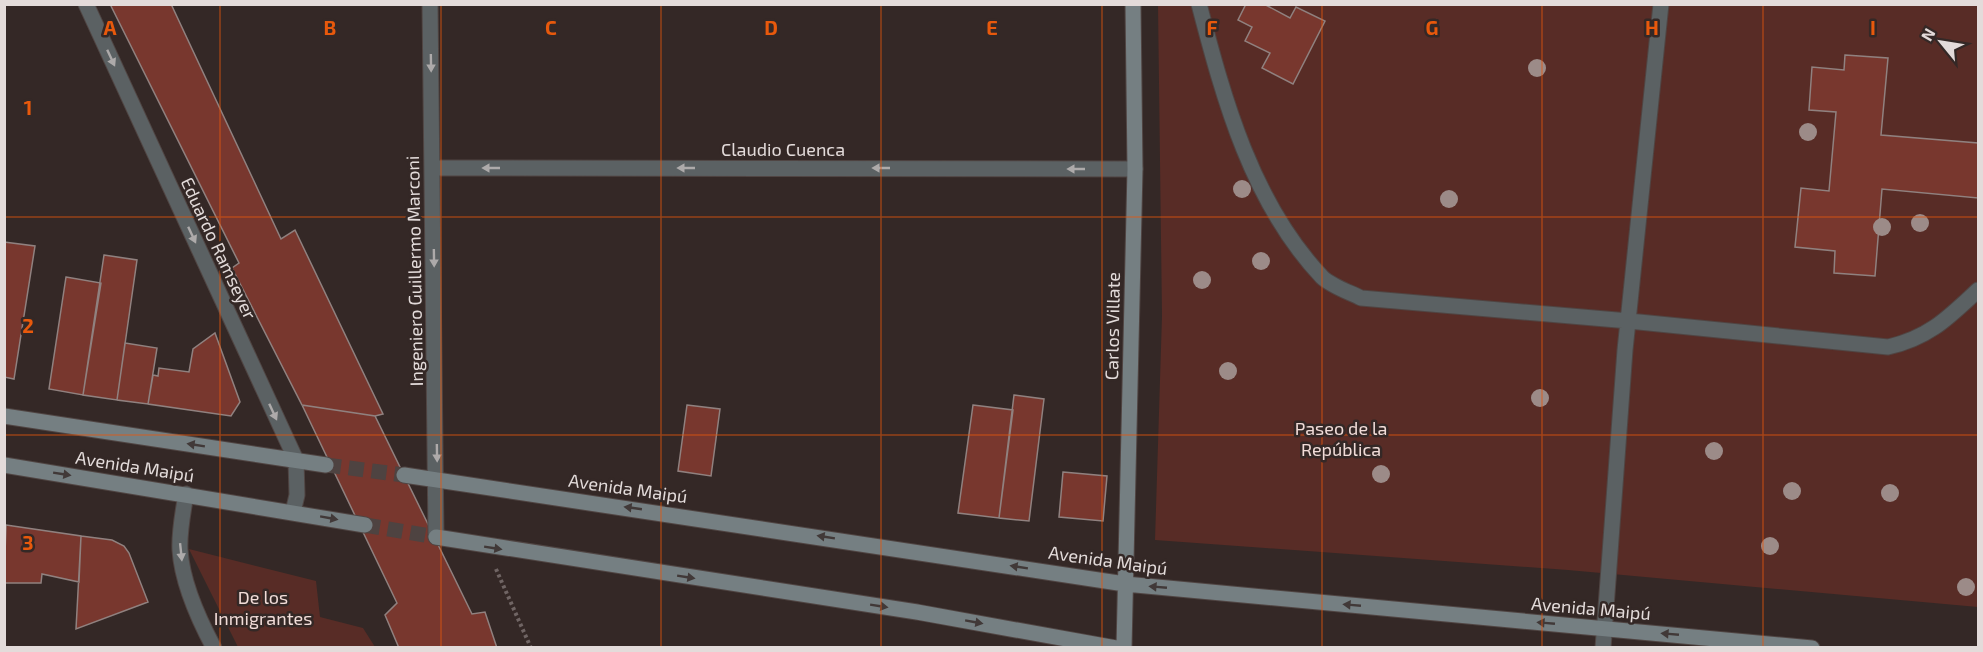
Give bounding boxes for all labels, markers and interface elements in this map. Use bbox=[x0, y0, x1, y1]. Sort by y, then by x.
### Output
north arrow bbox=[1911, 12, 1971, 72]
text: A bbox=[103, 15, 117, 39]
text: B bbox=[324, 15, 336, 39]
text: C bbox=[545, 15, 557, 39]
text: D bbox=[764, 15, 778, 39]
text: E bbox=[986, 15, 998, 39]
text: F bbox=[1206, 15, 1218, 39]
text: G bbox=[1426, 15, 1438, 39]
text: H bbox=[1645, 15, 1659, 39]
text: I bbox=[1870, 15, 1876, 39]
text: N bbox=[1916, 24, 1939, 44]
one-way arrow bbox=[106, 49, 115, 66]
one-way arrow bbox=[426, 53, 436, 72]
text: 1 bbox=[24, 95, 32, 119]
street label: Claudio Cuenca bbox=[721, 138, 845, 160]
street label: Ingeniero Guillermo Marconi bbox=[401, 155, 427, 387]
one-way arrow bbox=[482, 163, 501, 173]
one-way arrow bbox=[677, 163, 696, 173]
one-way arrow bbox=[872, 163, 891, 173]
one-way arrow bbox=[1067, 164, 1086, 174]
street label: Eduardo Ramseyer bbox=[176, 174, 262, 322]
one-way arrow bbox=[187, 226, 197, 244]
one-way arrow bbox=[429, 248, 439, 267]
street label: Carlos Villate bbox=[1100, 272, 1124, 380]
text: 2 bbox=[22, 313, 34, 337]
one-way arrow bbox=[269, 404, 278, 421]
park label: Paseo de la República bbox=[1295, 417, 1387, 460]
one-way arrow bbox=[187, 440, 206, 449]
one-way arrow bbox=[432, 443, 442, 462]
street label: Avenida Maipú bbox=[74, 446, 196, 486]
street label: Avenida Maipú bbox=[567, 469, 689, 507]
one-way arrow bbox=[53, 470, 72, 479]
one-way arrow bbox=[624, 504, 643, 513]
one-way arrow bbox=[320, 514, 339, 523]
text: 3 bbox=[22, 530, 34, 554]
one-way arrow bbox=[817, 533, 836, 542]
street label: Avenida Maipú bbox=[1047, 541, 1169, 579]
one-way arrow bbox=[176, 542, 186, 561]
one-way arrow bbox=[484, 543, 503, 552]
one-way arrow bbox=[1009, 562, 1028, 571]
one-way arrow bbox=[677, 573, 696, 582]
one-way arrow bbox=[1148, 582, 1167, 592]
park label: De los Inmigrantes bbox=[214, 586, 312, 629]
street label: Avenida Maipú bbox=[1530, 592, 1652, 624]
one-way arrow bbox=[1342, 600, 1361, 610]
one-way arrow bbox=[869, 602, 888, 611]
one-way arrow bbox=[965, 618, 984, 627]
one-way arrow bbox=[1536, 618, 1555, 628]
one-way arrow bbox=[1660, 629, 1679, 639]

